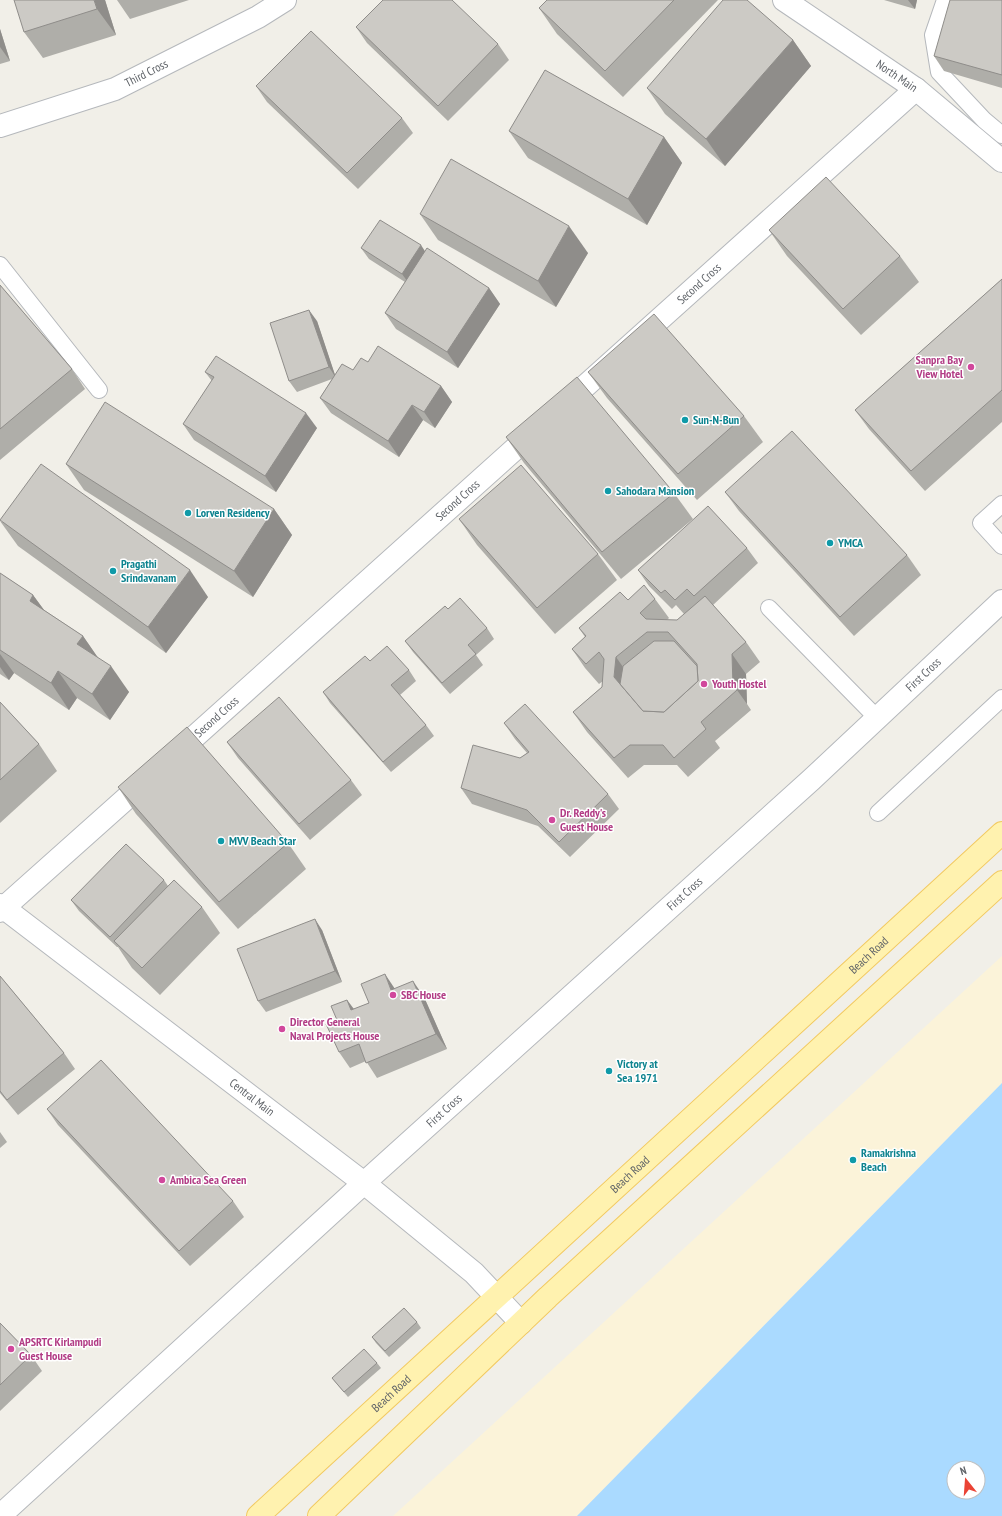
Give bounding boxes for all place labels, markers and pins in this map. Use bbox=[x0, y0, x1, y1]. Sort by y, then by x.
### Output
place label: Sanpra Bay View Hotel bbox=[915, 352, 963, 381]
marker: Sanpra Bay View Hotel bbox=[966, 362, 976, 372]
place label: Sun-N-Bun bbox=[693, 412, 739, 427]
marker: Sun-N-Bun bbox=[680, 415, 690, 425]
place label: Sahodara Mansion bbox=[616, 483, 694, 498]
marker: Sahodara Mansion bbox=[603, 486, 613, 496]
place label: Lorven Residency bbox=[196, 505, 270, 520]
marker: Lorven Residency bbox=[183, 508, 193, 518]
place label: YMCA bbox=[837, 535, 864, 550]
marker: YMCA bbox=[825, 538, 835, 548]
place label: Pragathi Srindavanam bbox=[121, 556, 176, 585]
marker: Pragathi Srindavanam bbox=[108, 566, 118, 576]
place label: Youth Hostel bbox=[711, 676, 766, 691]
marker: Youth Hostel bbox=[699, 679, 709, 689]
place label: Dr. Reddy's Guest House bbox=[560, 805, 613, 834]
marker: Dr. Reddy's Guest House bbox=[547, 815, 557, 825]
place label: MVV Beach Star bbox=[229, 833, 297, 848]
marker: MVV Beach Star bbox=[216, 836, 226, 846]
place label: SBC House bbox=[401, 987, 446, 1002]
marker: SBC House bbox=[388, 990, 398, 1000]
place label: Director General Naval Projects House bbox=[290, 1014, 379, 1043]
marker: Director General Naval Projects House bbox=[277, 1024, 287, 1034]
place label: Victory at Sea 1971 bbox=[616, 1056, 658, 1085]
marker: Victory at Sea 1971 bbox=[604, 1066, 614, 1076]
place label: Ramakrishna Beach bbox=[861, 1145, 916, 1174]
marker: Ramakrishna Beach bbox=[848, 1155, 858, 1165]
place label: Ambica Sea Green bbox=[169, 1172, 246, 1187]
marker: Ambica Sea Green bbox=[157, 1175, 167, 1185]
place label: APSRTC Kirlampudi Guest House bbox=[18, 1334, 102, 1363]
marker: APSRTC Kirlampudi Guest House bbox=[6, 1344, 16, 1354]

